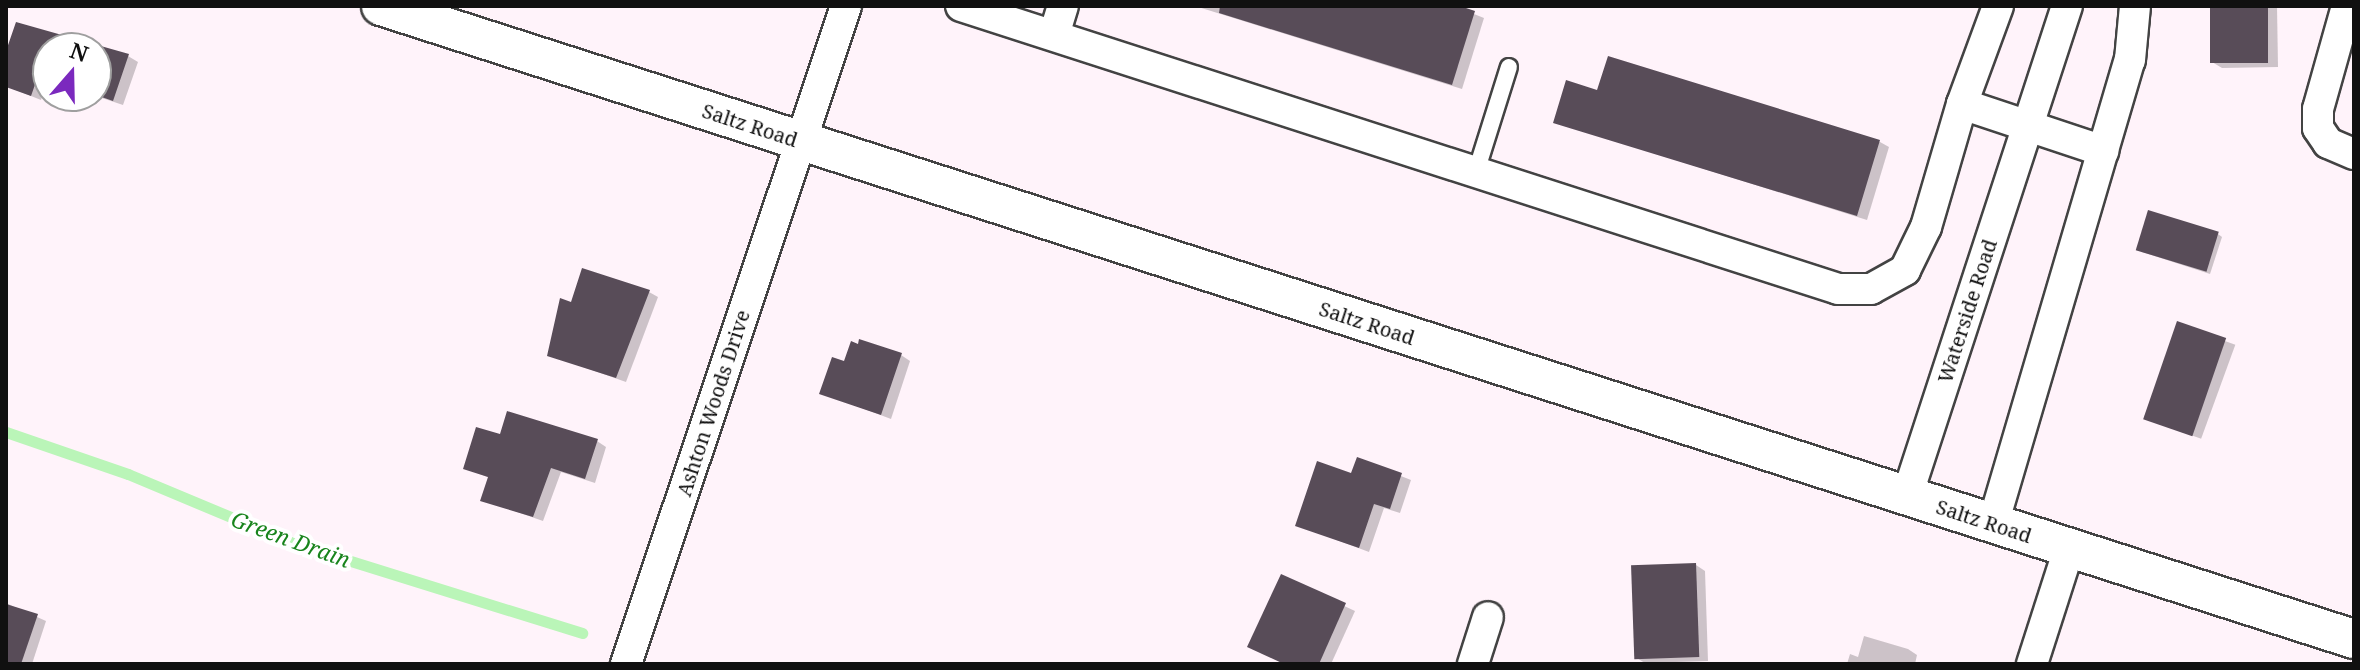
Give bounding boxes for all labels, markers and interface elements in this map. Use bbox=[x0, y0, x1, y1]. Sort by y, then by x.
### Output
north arrow bbox=[32, 32, 112, 112]
text: N bbox=[66, 34, 93, 68]
street label: Saltz Road bbox=[699, 98, 801, 152]
street label: Waterside Road bbox=[1932, 236, 2002, 386]
street label: Saltz Road bbox=[1316, 296, 1418, 350]
street label: Ashton Woods Drive bbox=[672, 307, 754, 499]
street label: Saltz Road bbox=[1933, 494, 2035, 548]
water label: Green Drain bbox=[228, 505, 354, 573]

